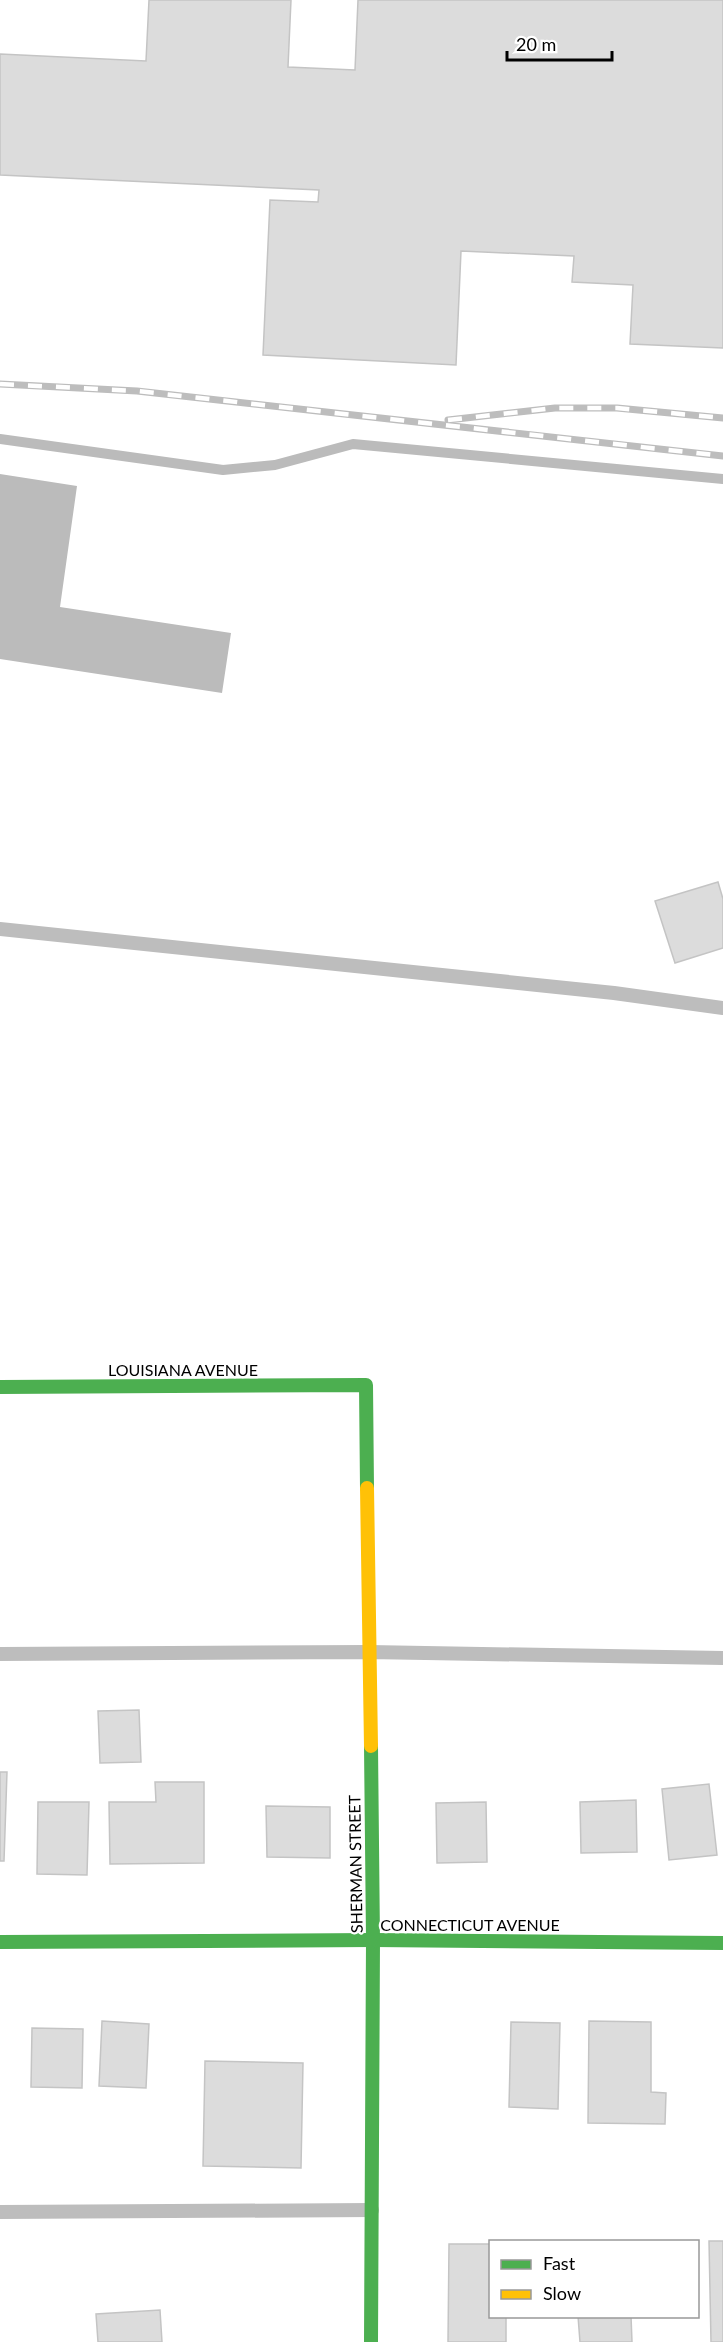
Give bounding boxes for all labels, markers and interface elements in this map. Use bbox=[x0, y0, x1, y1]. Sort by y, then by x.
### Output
scale bar bbox=[507, 24, 612, 62]
text: 20 m bbox=[516, 33, 556, 55]
street label: LOUISIANA AVENUE bbox=[108, 1360, 258, 1379]
street label: SHERMAN STREET bbox=[344, 1794, 366, 1933]
street label: CONNECTICUT AVENUE bbox=[380, 1915, 560, 1934]
legend bbox=[489, 2240, 699, 2318]
text: Fast bbox=[543, 2252, 576, 2274]
text: Slow bbox=[543, 2282, 581, 2304]

